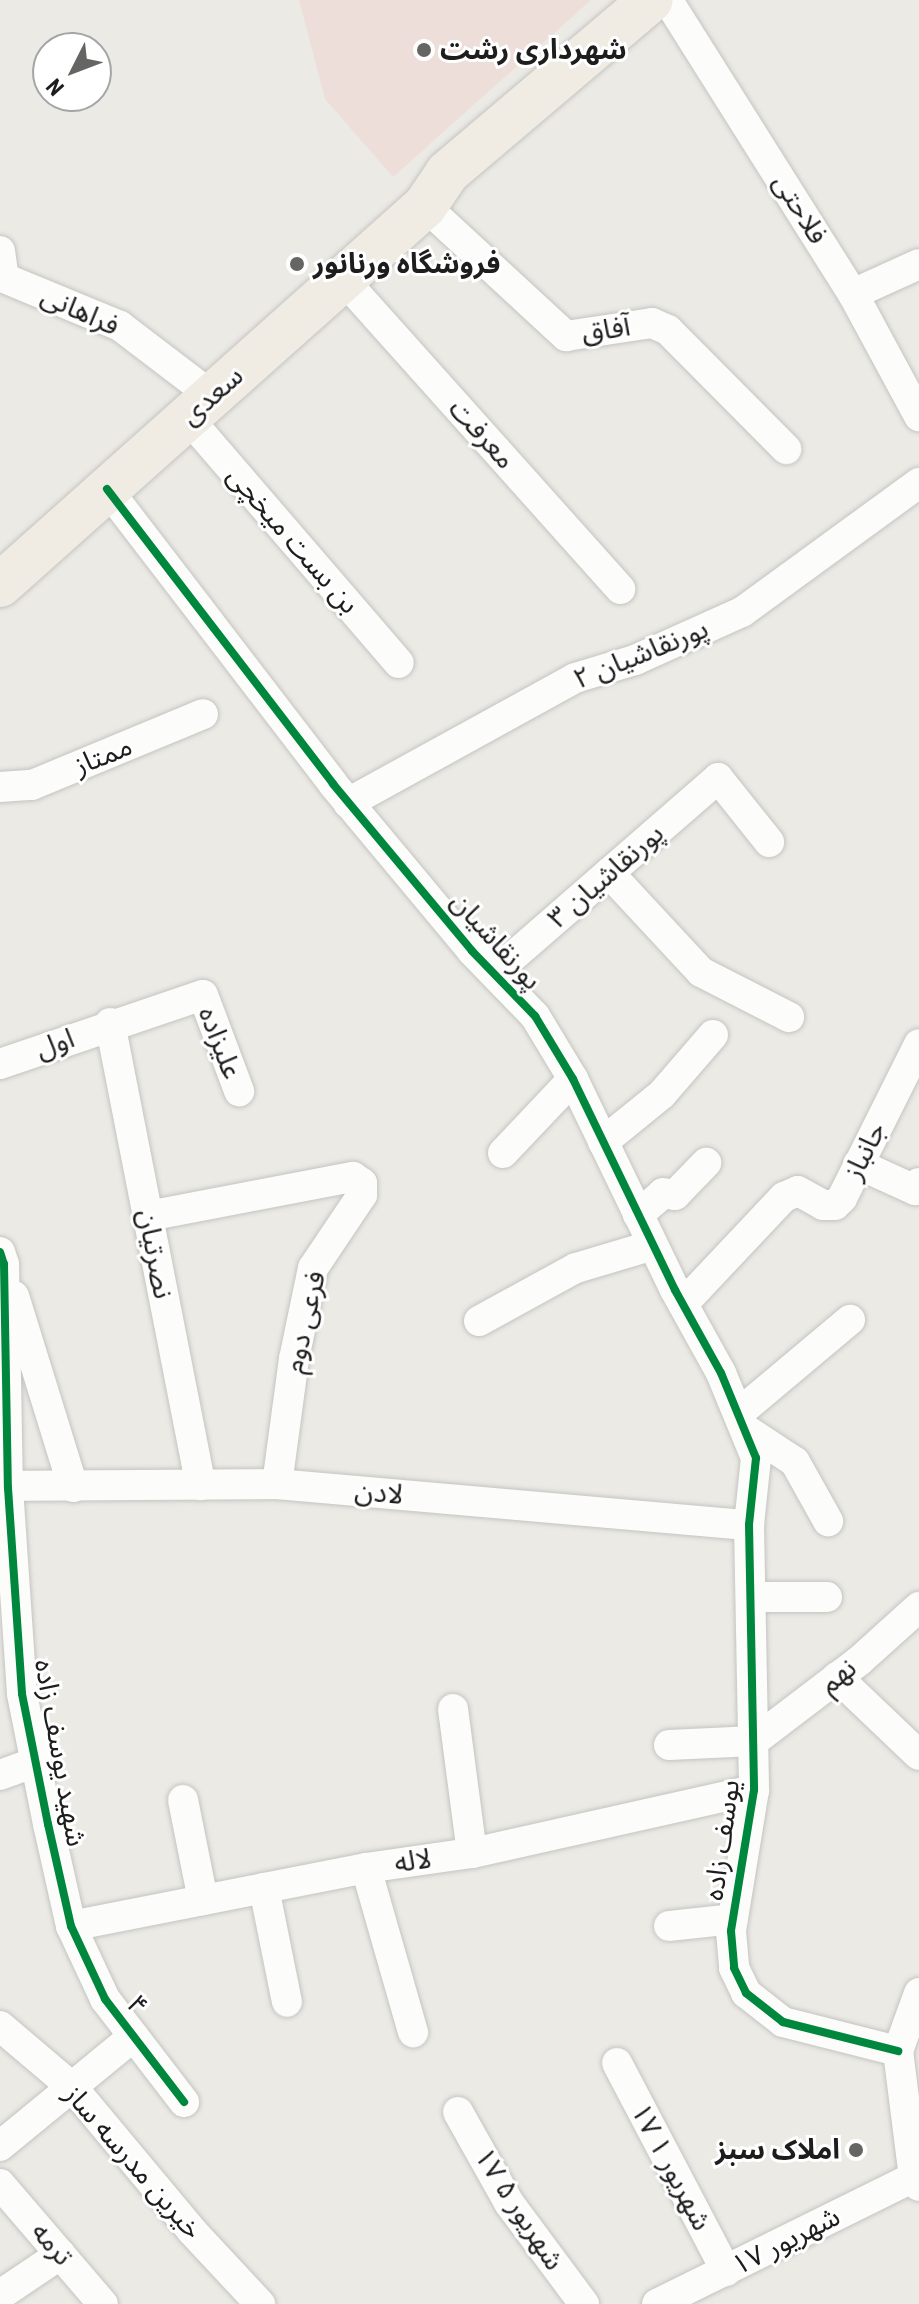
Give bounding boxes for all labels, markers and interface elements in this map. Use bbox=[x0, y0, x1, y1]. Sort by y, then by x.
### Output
north arrow bbox=[32, 32, 112, 112]
place label: شهرداری رشت bbox=[440, 33, 627, 67]
marker: شهرداری رشت bbox=[415, 41, 433, 59]
text: N bbox=[41, 74, 69, 100]
street label: فلاحتی bbox=[765, 168, 835, 250]
place label: فروشگاه ورنانور bbox=[313, 247, 500, 281]
marker: فروشگاه ورنانور bbox=[288, 255, 306, 273]
street label: فراهانی bbox=[36, 279, 124, 343]
street label: آفاق bbox=[579, 310, 633, 350]
street label: سعدی bbox=[174, 359, 250, 433]
street label: معرفت bbox=[442, 392, 522, 476]
street label: بن بست میخچی bbox=[220, 459, 366, 621]
street label: پورنقاشیان ۲ bbox=[569, 612, 713, 696]
street label: ممتاز bbox=[69, 729, 137, 783]
street label: پورنقاشیان ۳ bbox=[541, 817, 671, 935]
street label: پورنقاشیان bbox=[443, 885, 549, 997]
street label: علیزاده bbox=[191, 1002, 249, 1084]
street label: اول bbox=[31, 1022, 79, 1066]
street label: جانباز bbox=[836, 1117, 894, 1185]
street label: نصرتیان bbox=[130, 1206, 180, 1302]
street label: فرعی دوم bbox=[277, 1268, 333, 1376]
street label: لادن bbox=[353, 1474, 405, 1512]
street label: نهم bbox=[813, 1651, 863, 1701]
street label: شهید یوسف زاده bbox=[27, 1657, 93, 1849]
street label: یوسف زاده bbox=[697, 1777, 747, 1903]
street label: لاله bbox=[392, 1842, 434, 1880]
street label: ۴ bbox=[119, 1988, 155, 2022]
street label: خیرین مدرسه ساز bbox=[57, 2078, 209, 2246]
street label: ۱۷ شهریور ۱ bbox=[624, 2098, 718, 2236]
place label: املاک سبز bbox=[715, 2133, 840, 2167]
street label: ۱۷ شهریور ۵ bbox=[467, 2141, 571, 2277]
marker: املاک سبز bbox=[847, 2141, 865, 2159]
street label: ۱۷ شهریور bbox=[726, 2200, 846, 2282]
street label: ترمه bbox=[24, 2215, 80, 2273]

